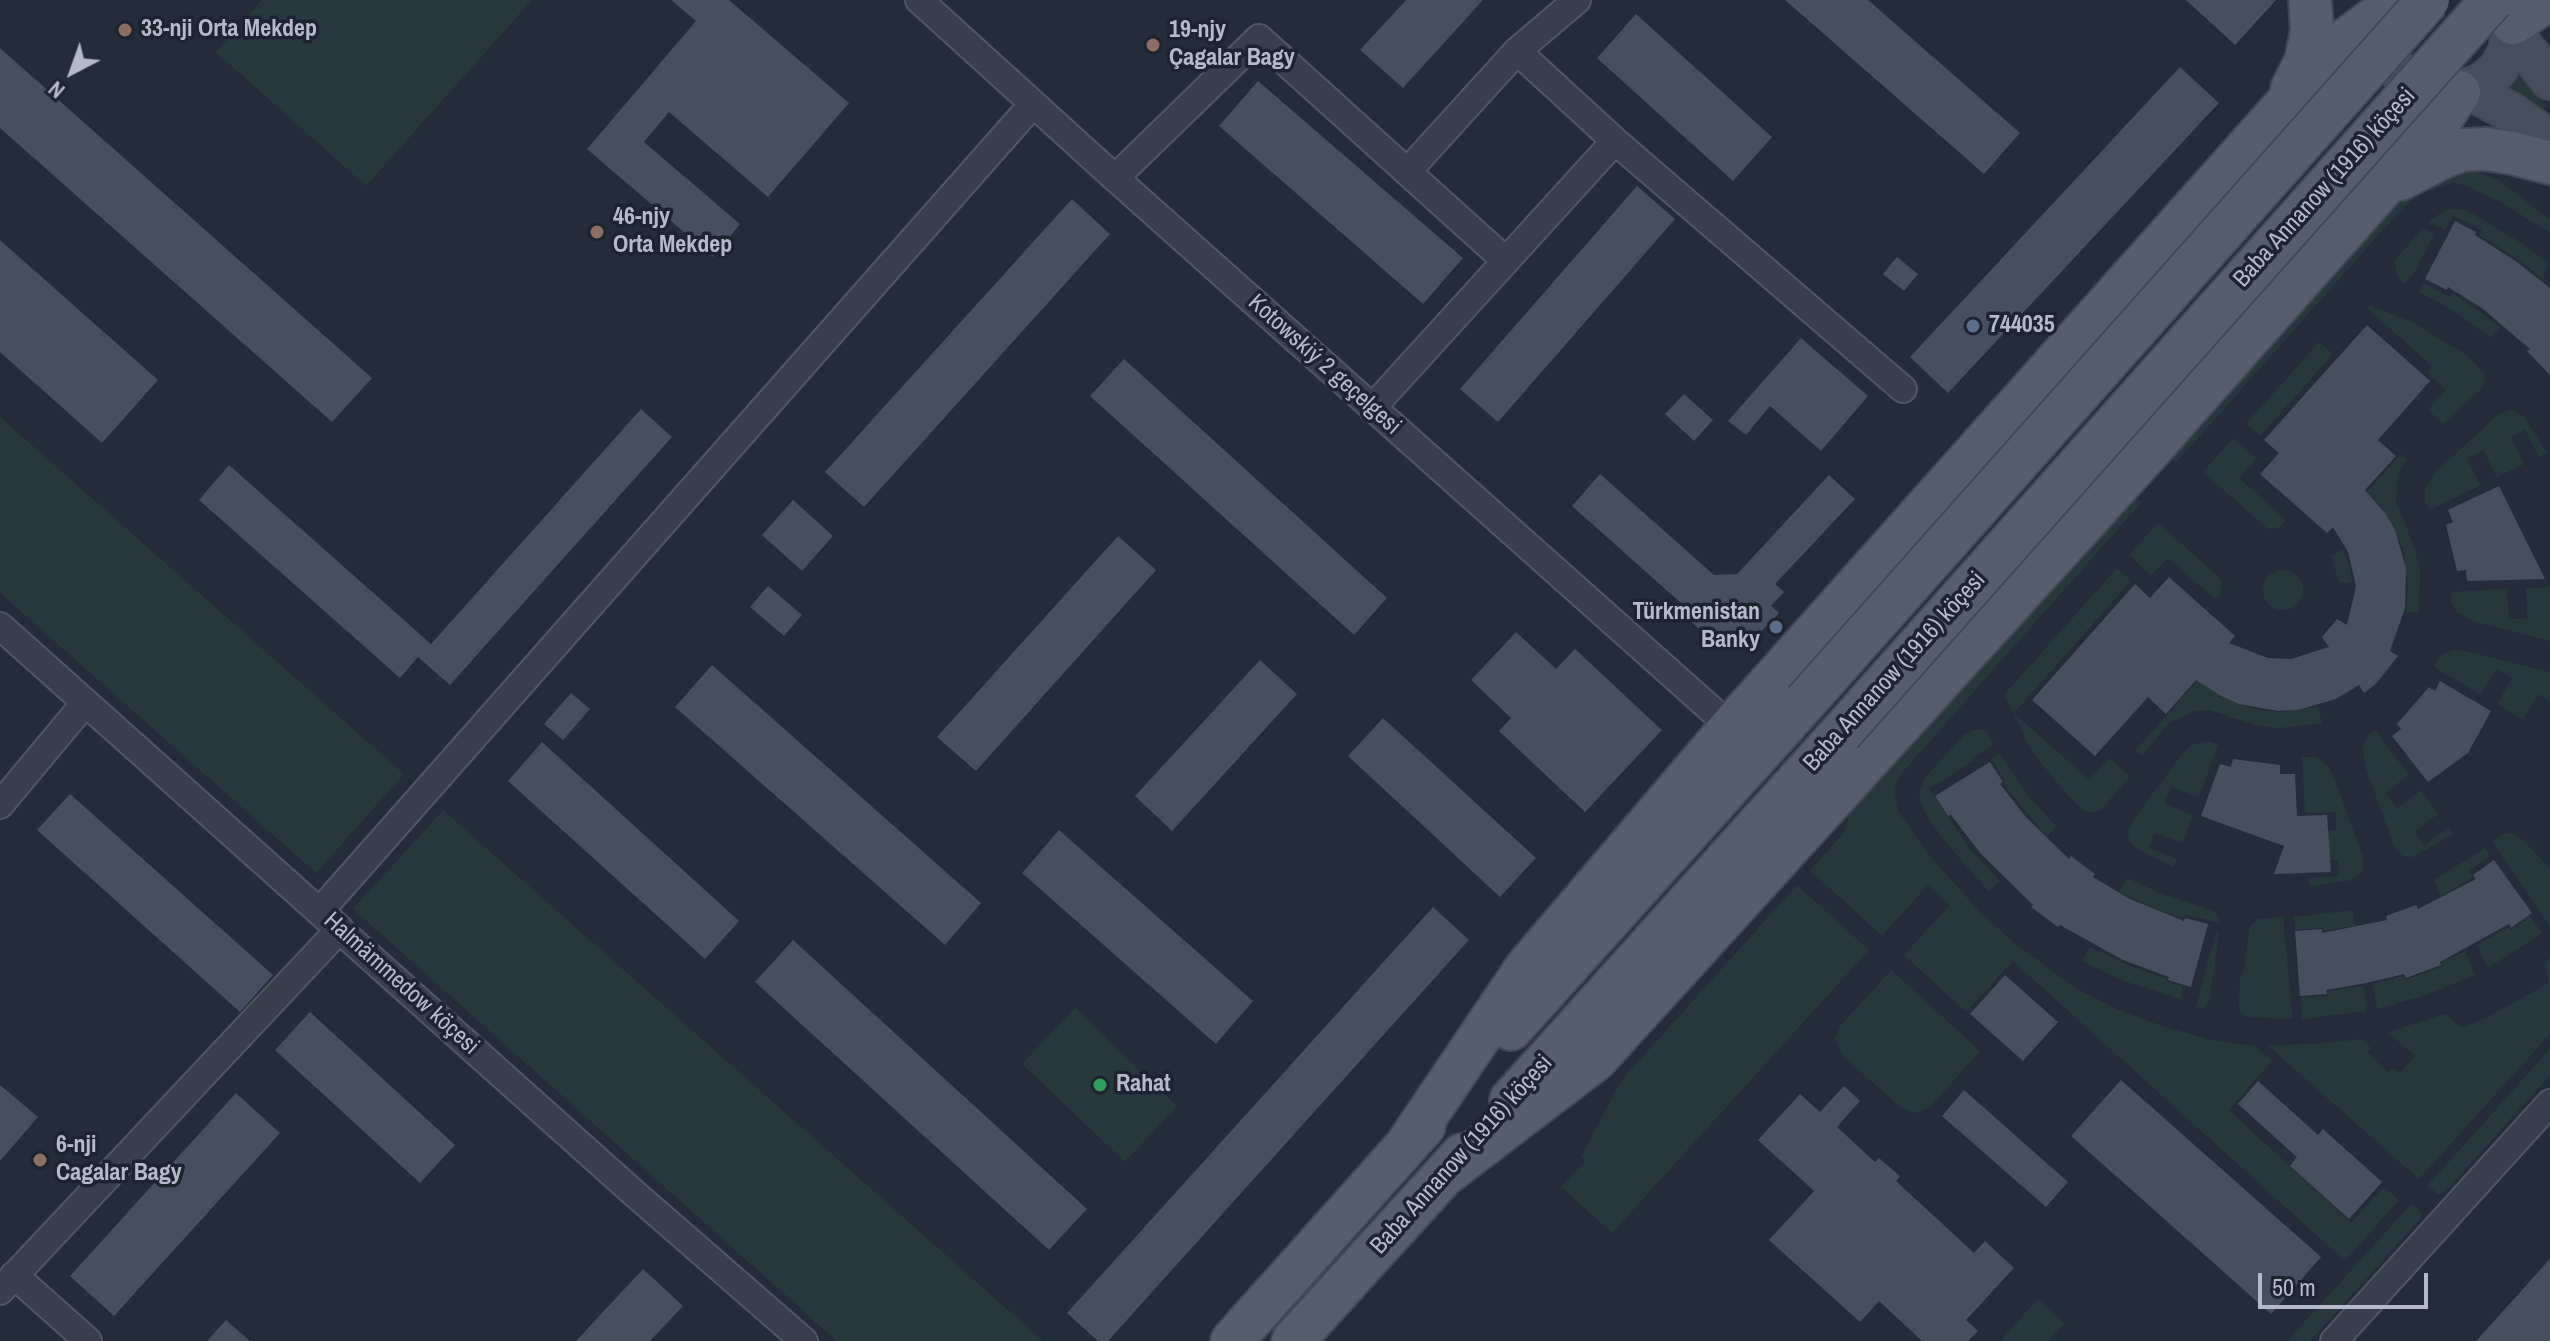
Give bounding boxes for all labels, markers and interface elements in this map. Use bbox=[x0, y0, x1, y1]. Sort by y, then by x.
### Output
place label: 33-nji Orta Mekdep bbox=[141, 16, 317, 44]
place label: 19-njy Çagalar Bagy bbox=[1169, 17, 1295, 73]
marker: 33-nji Orta Mekdep bbox=[116, 21, 134, 39]
north arrow bbox=[32, 32, 112, 112]
marker: 19-njy Çagalar Bagy bbox=[1144, 36, 1162, 54]
text: N bbox=[41, 75, 71, 106]
street label: Baba Annanow (1916) köçesi bbox=[2228, 82, 2422, 294]
place label: 46-njy Orta Mekdep bbox=[613, 204, 732, 260]
marker: 46-njy Orta Mekdep bbox=[588, 223, 606, 241]
street label: Kotowskiý 2 geçelgesi bbox=[1242, 289, 1406, 441]
place label: 744035 bbox=[1989, 312, 2055, 340]
marker: 744035 bbox=[1964, 317, 1982, 335]
street label: Baba Annanow (1916) köçesi bbox=[1798, 566, 1992, 778]
place label: Türkmenistan Banky bbox=[1632, 599, 1760, 655]
marker: Türkmenistan Banky bbox=[1767, 618, 1785, 636]
street label: Halmämmedow köçesi bbox=[317, 907, 485, 1061]
street label: Baba Annanow (1916) köçesi bbox=[1365, 1049, 1559, 1261]
place label: Rahat bbox=[1116, 1071, 1171, 1099]
marker: Rahat bbox=[1091, 1076, 1109, 1094]
place label: 6-nji Cagalar Bagy bbox=[56, 1132, 182, 1188]
marker: 6-nji Cagalar Bagy bbox=[31, 1151, 49, 1169]
scale bar bbox=[2262, 1257, 2432, 1307]
text: 50 m bbox=[2272, 1271, 2316, 1303]

